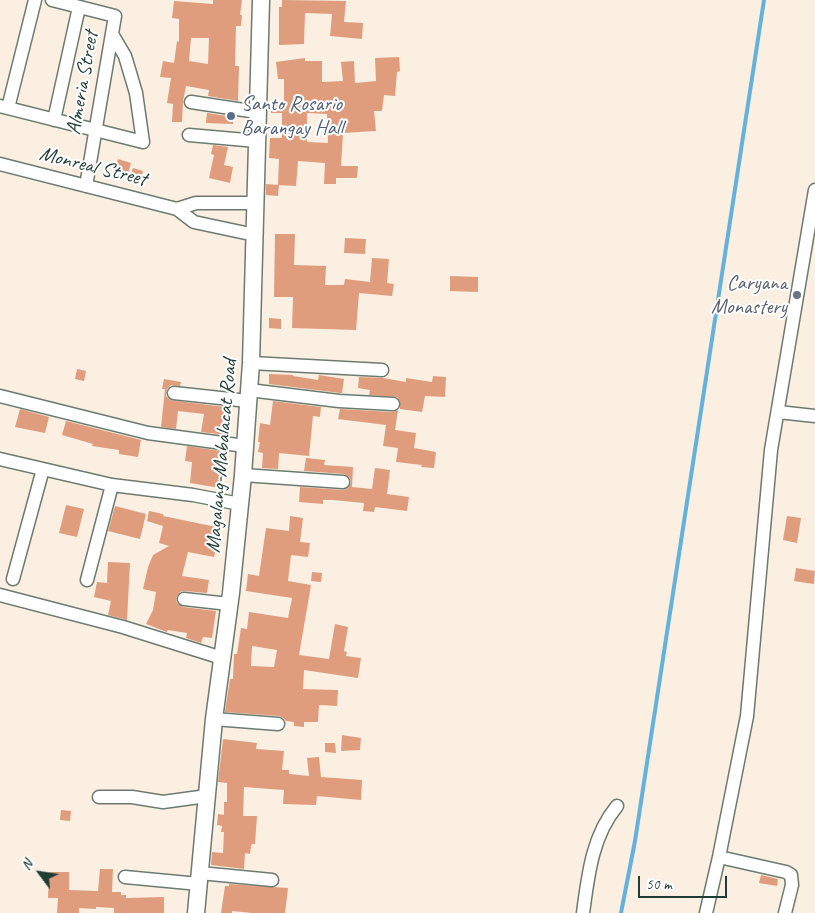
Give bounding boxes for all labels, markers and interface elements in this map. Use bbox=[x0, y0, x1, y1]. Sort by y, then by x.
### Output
street label: Almeria Street bbox=[62, 29, 104, 137]
place label: Santo Rosario Barangay Hall bbox=[241, 91, 343, 141]
marker: Santo Rosario Barangay Hall bbox=[225, 110, 237, 122]
street label: Monreal Street bbox=[37, 142, 149, 192]
place label: Caryana Monastery bbox=[711, 270, 787, 320]
marker: Caryana Monastery bbox=[791, 289, 803, 301]
street label: Magalang-Mabalacat Road bbox=[201, 358, 243, 554]
north arrow bbox=[15, 848, 65, 898]
text: N bbox=[17, 857, 36, 873]
scale bar bbox=[640, 866, 729, 898]
text: 50 m bbox=[646, 875, 672, 894]

